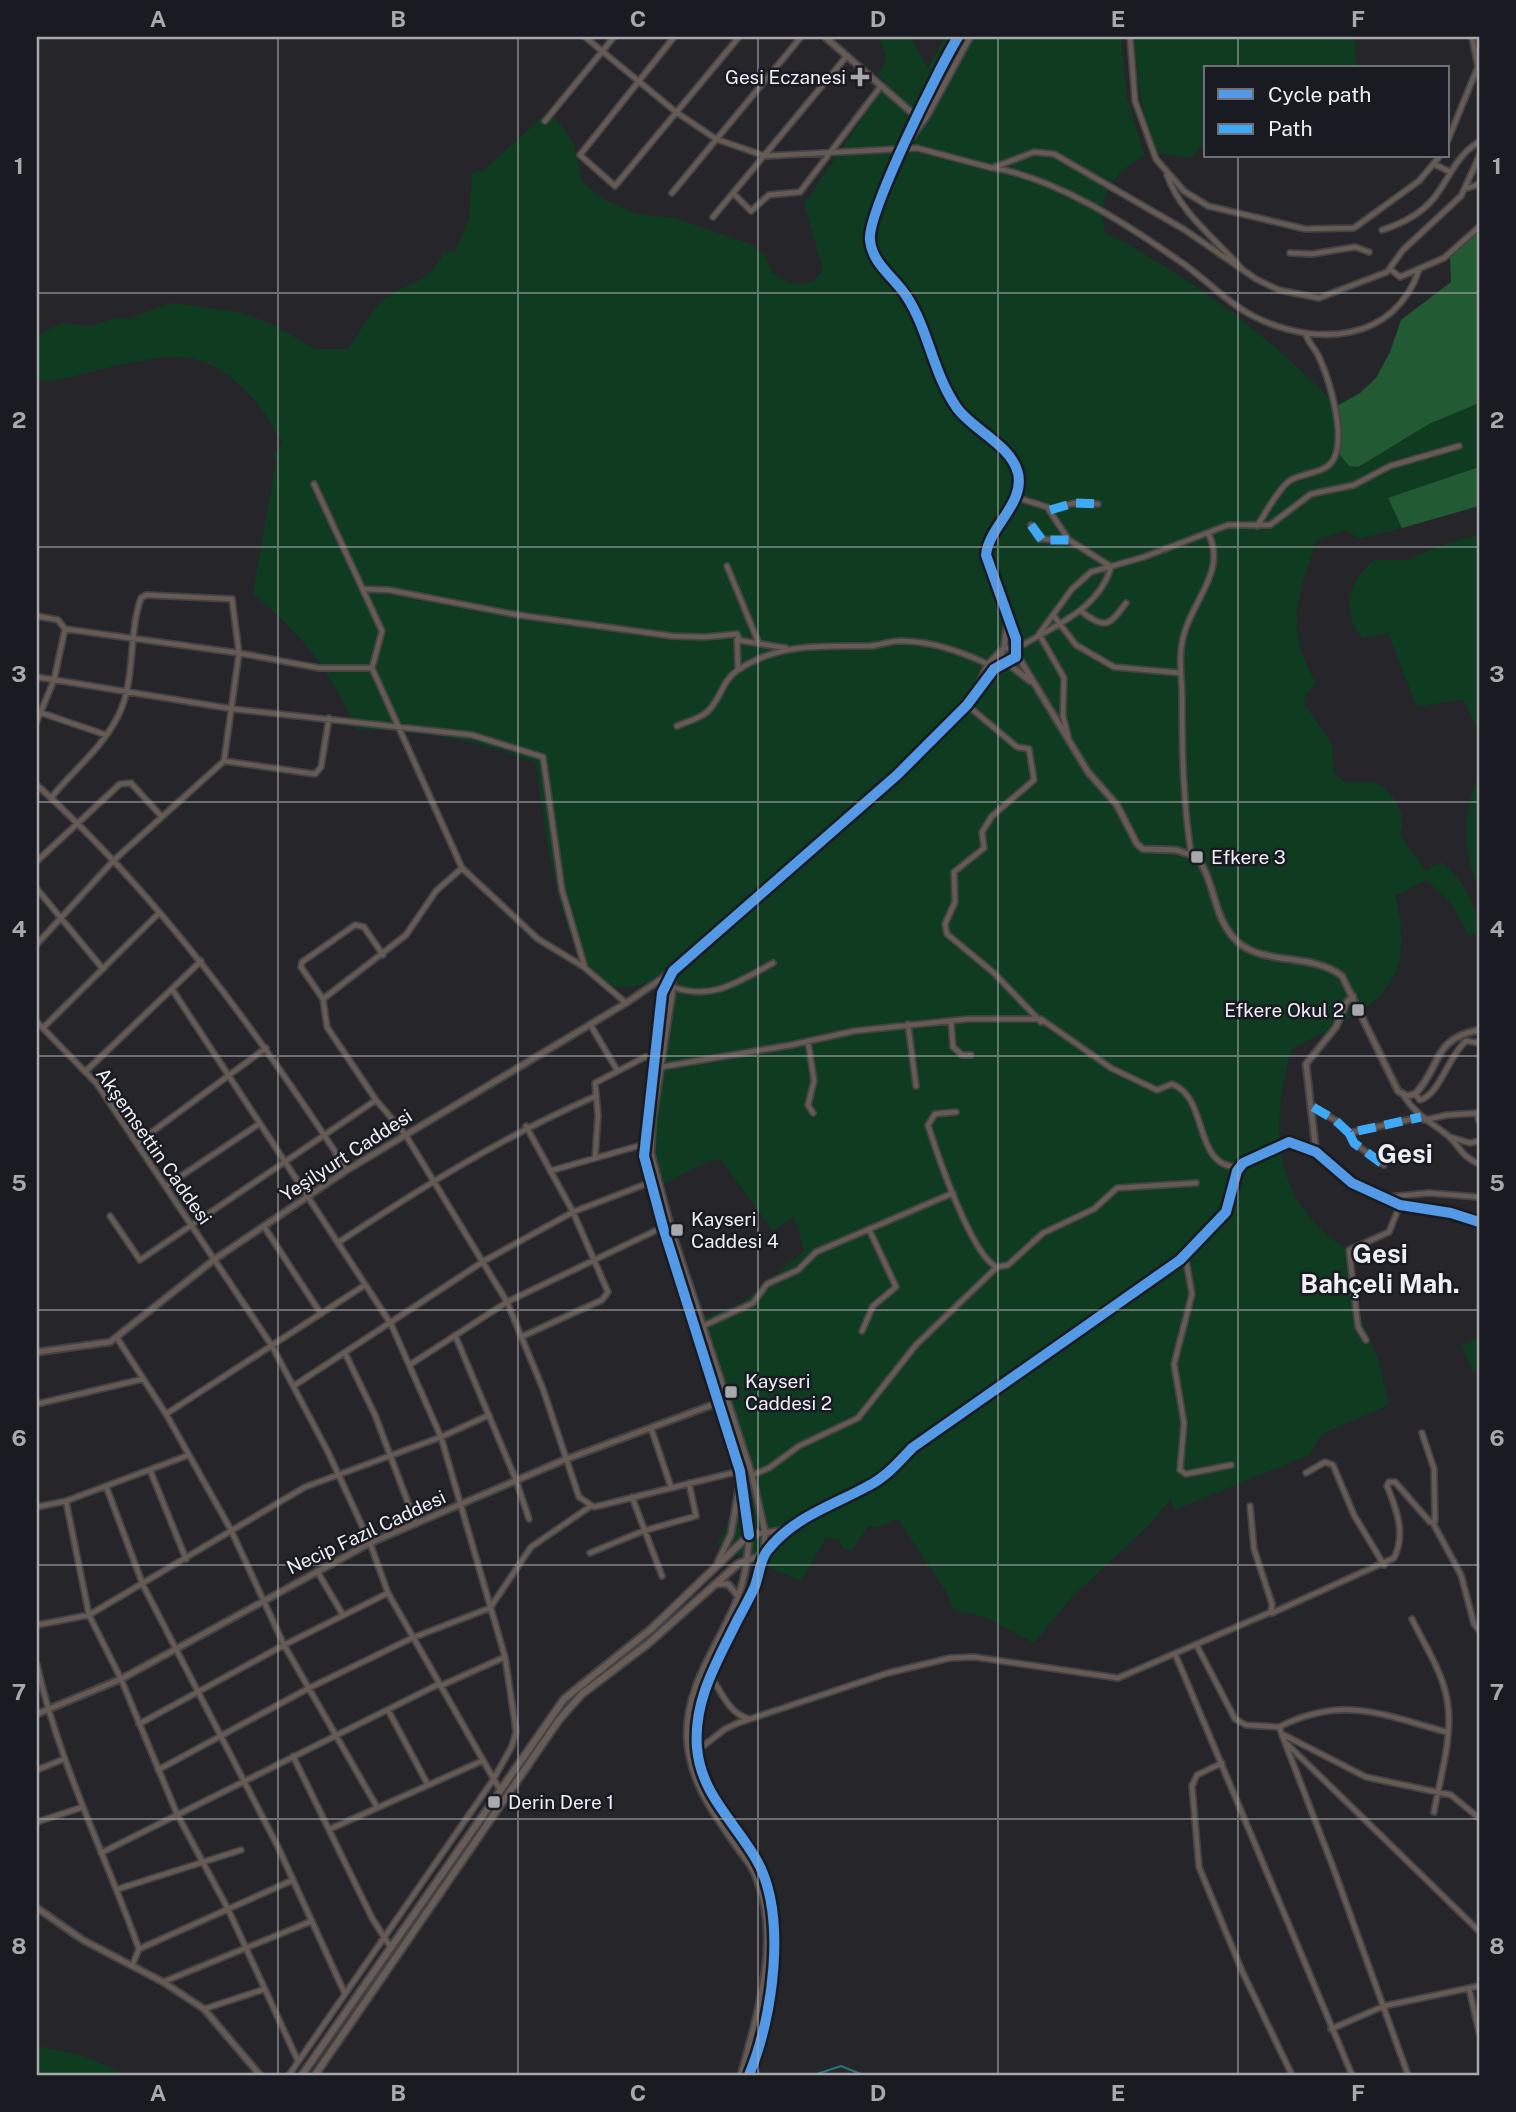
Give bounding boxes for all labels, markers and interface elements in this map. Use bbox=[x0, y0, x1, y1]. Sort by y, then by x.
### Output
text: A bbox=[150, 5, 167, 32]
text: B bbox=[390, 5, 406, 32]
text: C bbox=[630, 5, 646, 32]
text: D bbox=[870, 5, 886, 32]
text: E bbox=[1111, 5, 1125, 32]
text: F bbox=[1351, 5, 1365, 32]
place label: Gesi Eczanesi bbox=[725, 66, 846, 88]
legend bbox=[1204, 66, 1450, 158]
marker: Gesi Eczanesi bbox=[852, 69, 868, 85]
text: Cycle path bbox=[1268, 82, 1371, 107]
text: Path bbox=[1268, 116, 1313, 141]
text: 1 bbox=[14, 152, 24, 179]
text: 1 bbox=[1492, 152, 1502, 179]
text: 2 bbox=[12, 406, 26, 433]
text: 2 bbox=[1490, 406, 1504, 433]
text: 3 bbox=[11, 660, 27, 687]
text: 3 bbox=[1489, 660, 1505, 687]
place label: Efkere 3 bbox=[1211, 846, 1286, 868]
marker: Efkere 3 bbox=[1189, 849, 1205, 865]
text: 4 bbox=[11, 915, 27, 942]
text: 4 bbox=[1489, 915, 1505, 942]
place label: Efkere Okul 2 bbox=[1224, 999, 1344, 1021]
marker: Efkere Okul 2 bbox=[1350, 1002, 1366, 1018]
street label: Akşemsettin Caddesi bbox=[92, 1064, 216, 1228]
street label: Yeşilyurt Caddesi bbox=[276, 1104, 416, 1206]
district label: Gesi bbox=[1377, 1138, 1433, 1169]
text: 5 bbox=[11, 1169, 27, 1196]
text: 5 bbox=[1489, 1169, 1505, 1196]
place label: Kayseri Caddesi 4 bbox=[691, 1208, 779, 1252]
marker: Kayseri Caddesi 4 bbox=[669, 1222, 685, 1238]
district label: Gesi Bahçeli Mah. bbox=[1300, 1238, 1460, 1299]
place label: Kayseri Caddesi 2 bbox=[745, 1370, 832, 1414]
marker: Kayseri Caddesi 2 bbox=[723, 1384, 739, 1400]
text: 6 bbox=[11, 1424, 27, 1451]
text: 6 bbox=[1489, 1424, 1505, 1451]
street label: Necip Fazıl Caddesi bbox=[283, 1486, 449, 1578]
text: 7 bbox=[12, 1678, 26, 1705]
text: 7 bbox=[1490, 1678, 1504, 1705]
place label: Derin Dere 1 bbox=[508, 1791, 614, 1813]
marker: Derin Dere 1 bbox=[486, 1794, 502, 1810]
text: 8 bbox=[11, 1932, 27, 1959]
text: 8 bbox=[1489, 1932, 1505, 1959]
text: A bbox=[150, 2079, 167, 2106]
text: B bbox=[390, 2079, 406, 2106]
text: C bbox=[630, 2079, 646, 2106]
text: D bbox=[870, 2079, 886, 2106]
text: E bbox=[1111, 2079, 1125, 2106]
text: F bbox=[1351, 2079, 1365, 2106]

